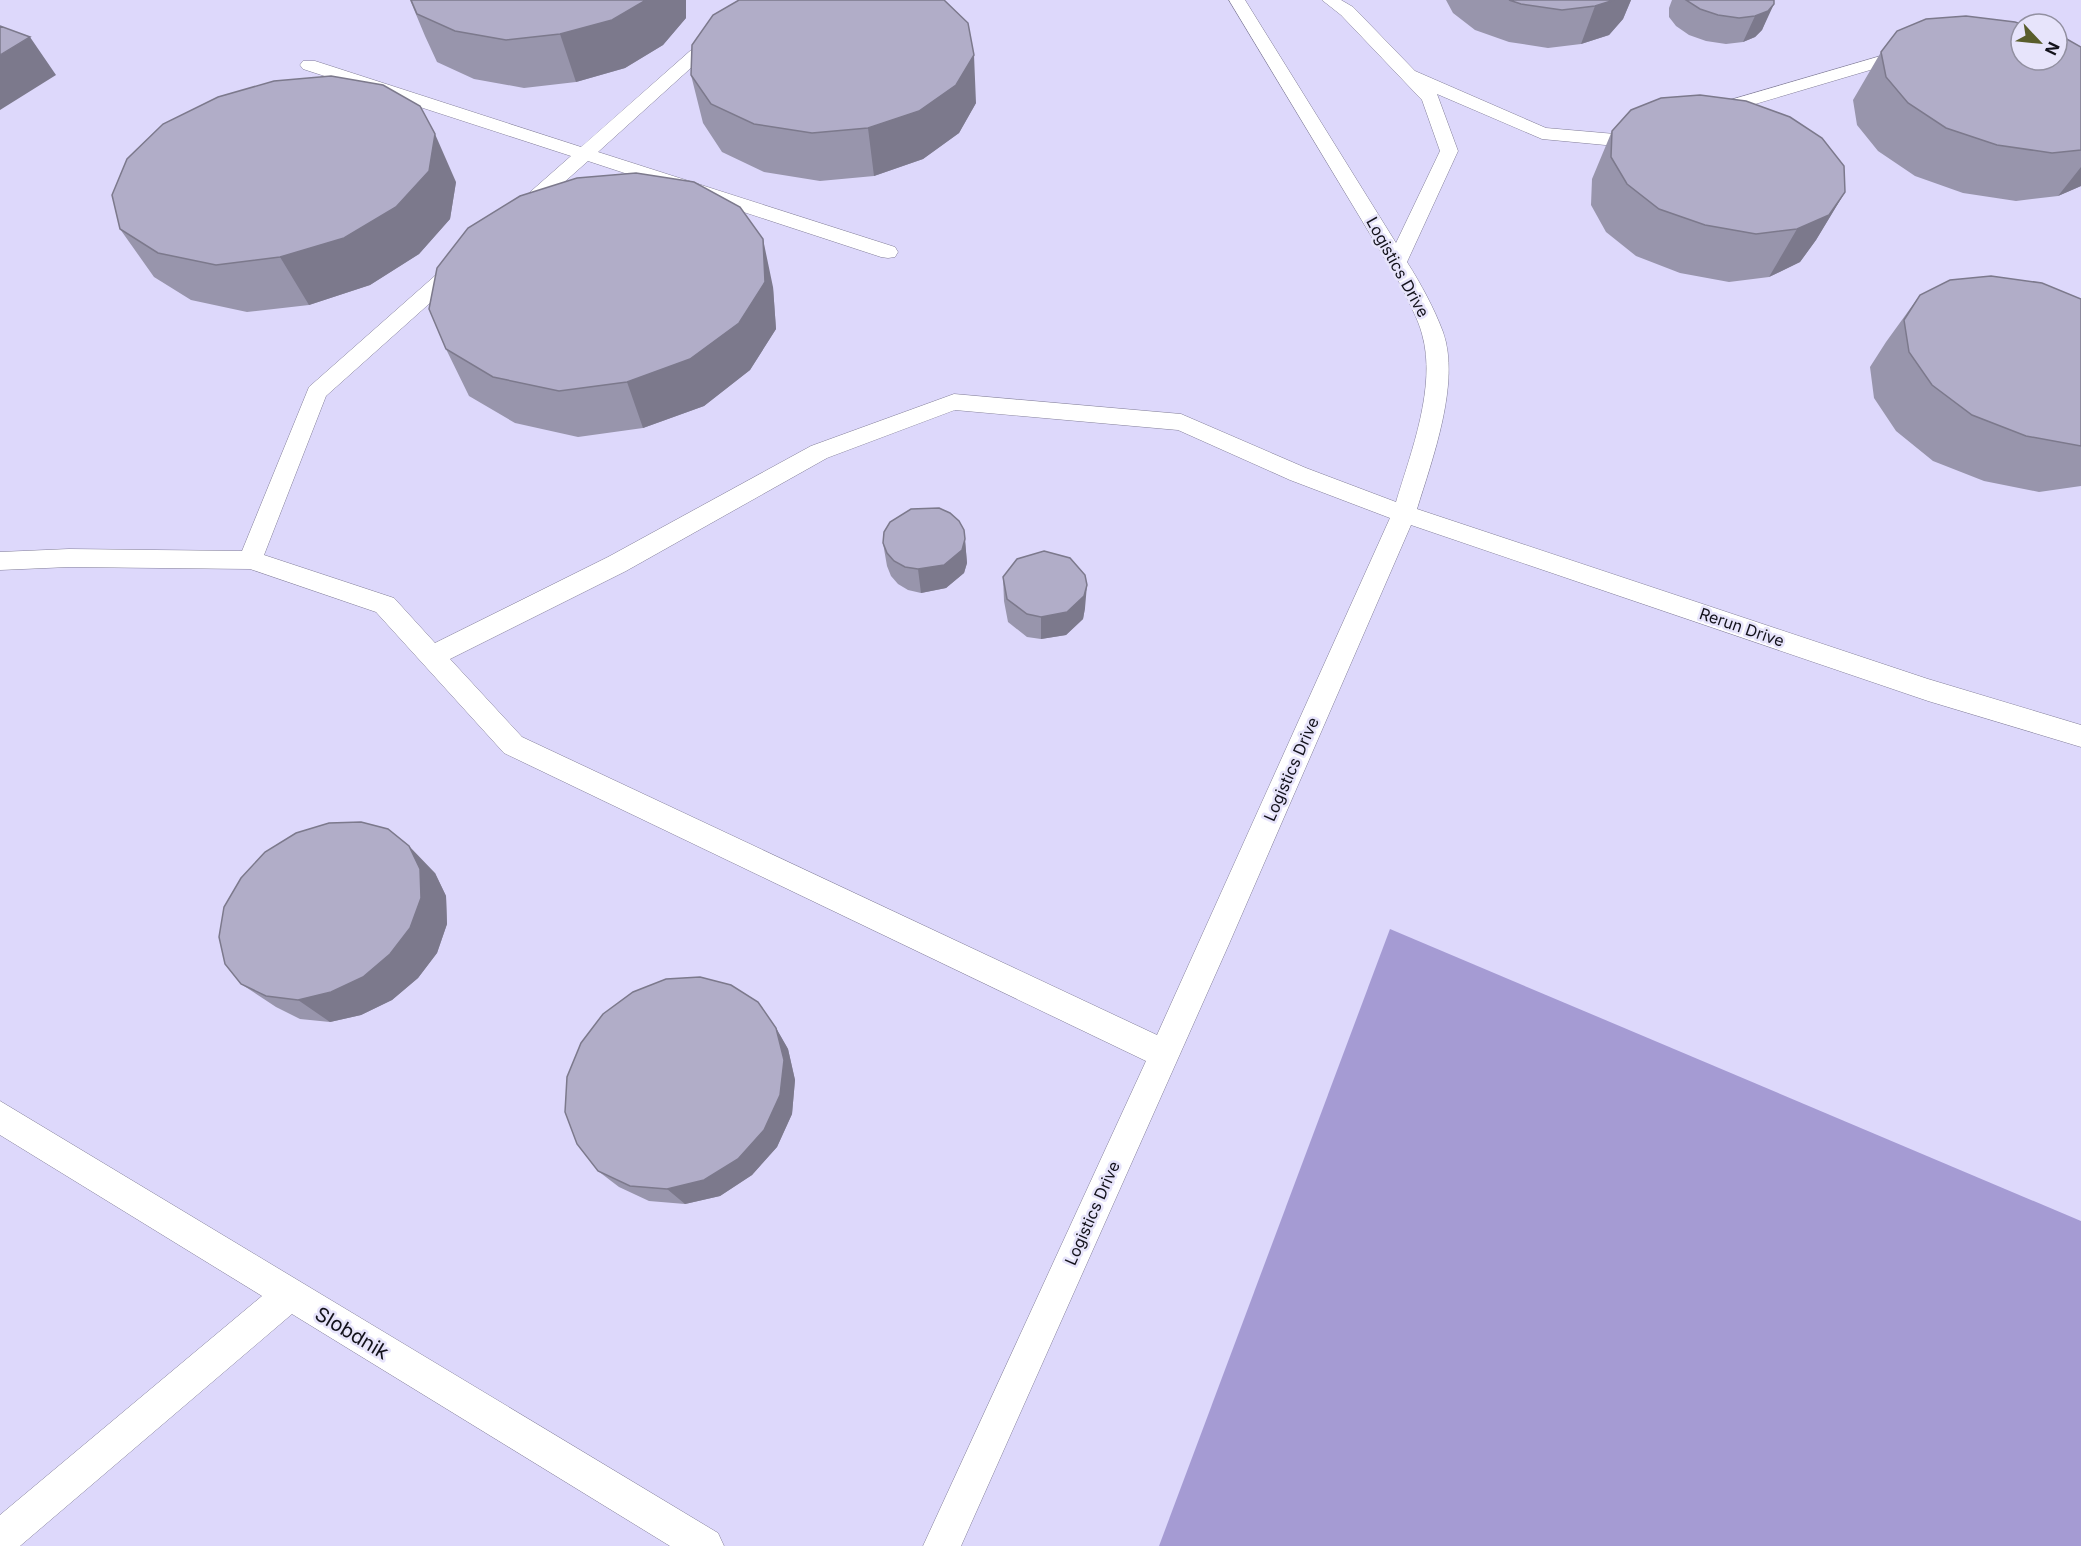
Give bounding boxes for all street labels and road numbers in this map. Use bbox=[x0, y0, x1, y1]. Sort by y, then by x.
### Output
street label: Logistics Drive bbox=[1362, 213, 1434, 321]
street label: Rerun Drive bbox=[1697, 603, 1787, 651]
street label: Logistics Drive bbox=[1259, 714, 1323, 824]
street label: Logistics Drive bbox=[1060, 1158, 1124, 1268]
street label: Slobdnik bbox=[311, 1302, 393, 1364]

